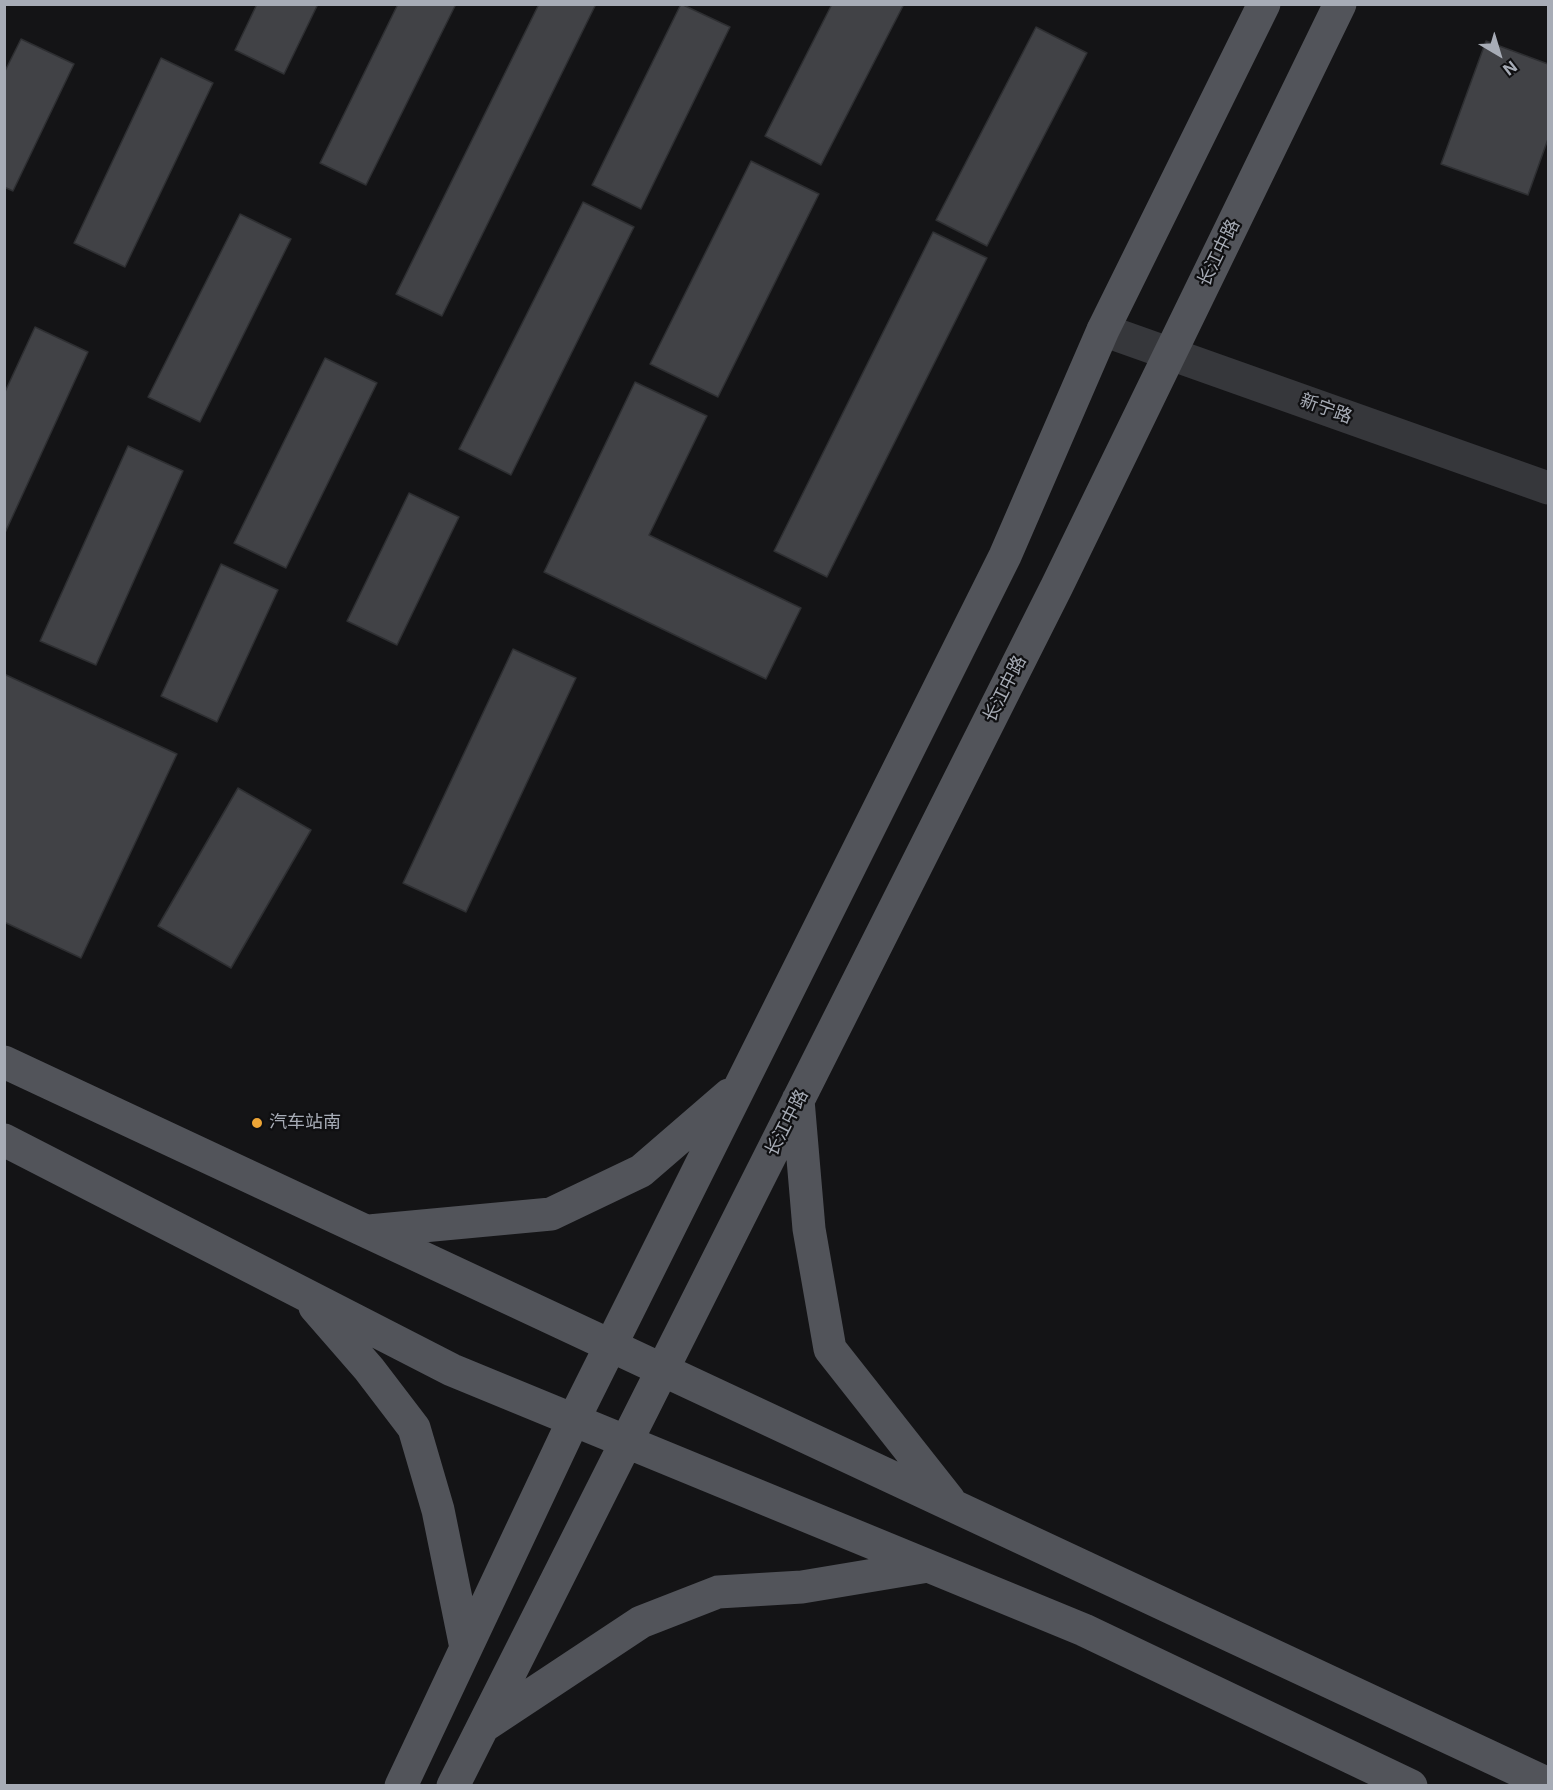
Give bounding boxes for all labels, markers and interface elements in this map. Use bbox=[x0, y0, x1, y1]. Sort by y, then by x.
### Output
north arrow bbox=[1469, 24, 1529, 84]
text: N bbox=[1499, 57, 1521, 80]
street label: 长江中路 bbox=[1194, 216, 1244, 290]
street label: 新宁路 bbox=[1297, 390, 1355, 428]
street label: 长江中路 bbox=[979, 652, 1031, 726]
street label: 长江中路 bbox=[761, 1086, 813, 1160]
place label: 汽车站南 bbox=[269, 1112, 341, 1134]
marker: 汽车站南 bbox=[250, 1116, 264, 1130]

